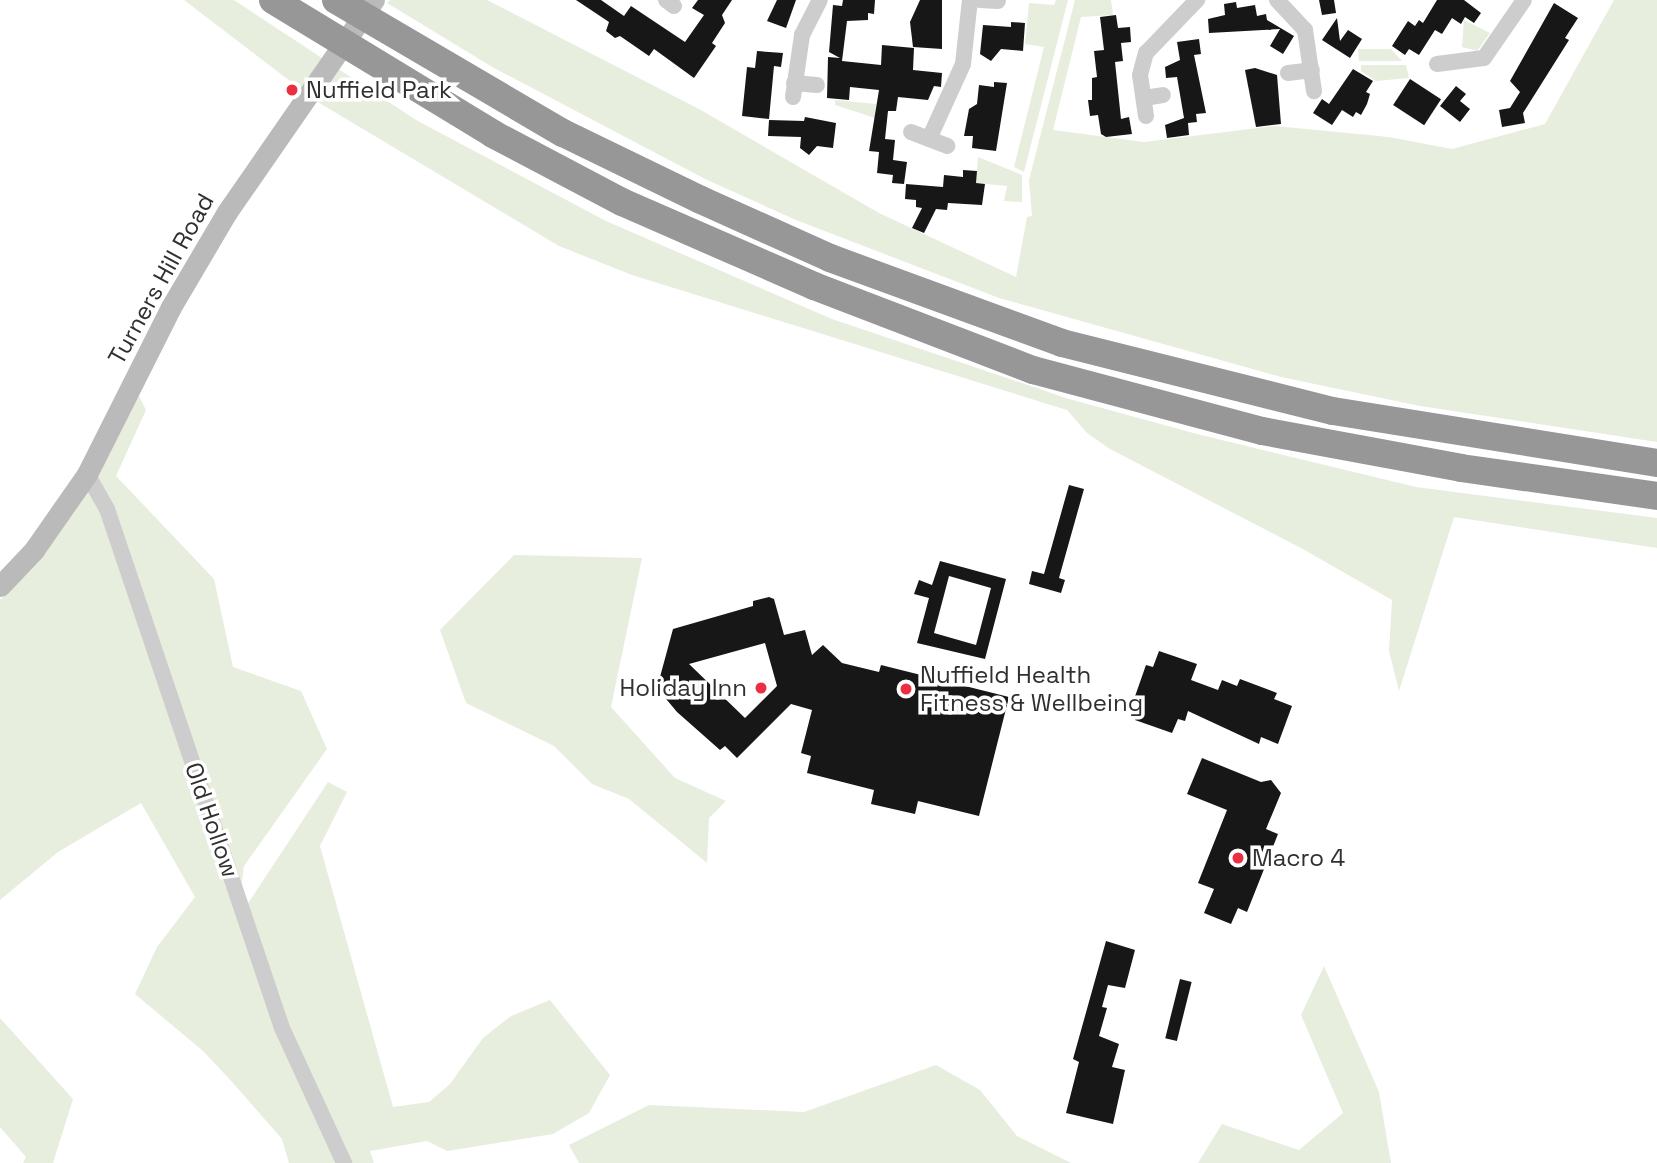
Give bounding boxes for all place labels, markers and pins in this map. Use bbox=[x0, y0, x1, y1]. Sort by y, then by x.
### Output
place label: Nuffield Park bbox=[306, 76, 452, 104]
marker: Nuffield Park bbox=[284, 82, 300, 98]
place label: Nuffield Health Fitness & Wellbeing bbox=[920, 661, 1143, 717]
place label: Holiday Inn bbox=[620, 674, 747, 702]
marker: Holiday Inn bbox=[753, 680, 769, 696]
marker: Nuffield Health Fitness & Wellbeing bbox=[898, 681, 914, 697]
place label: Macro 4 bbox=[1252, 844, 1345, 872]
marker: Macro 4 bbox=[1230, 850, 1246, 866]

